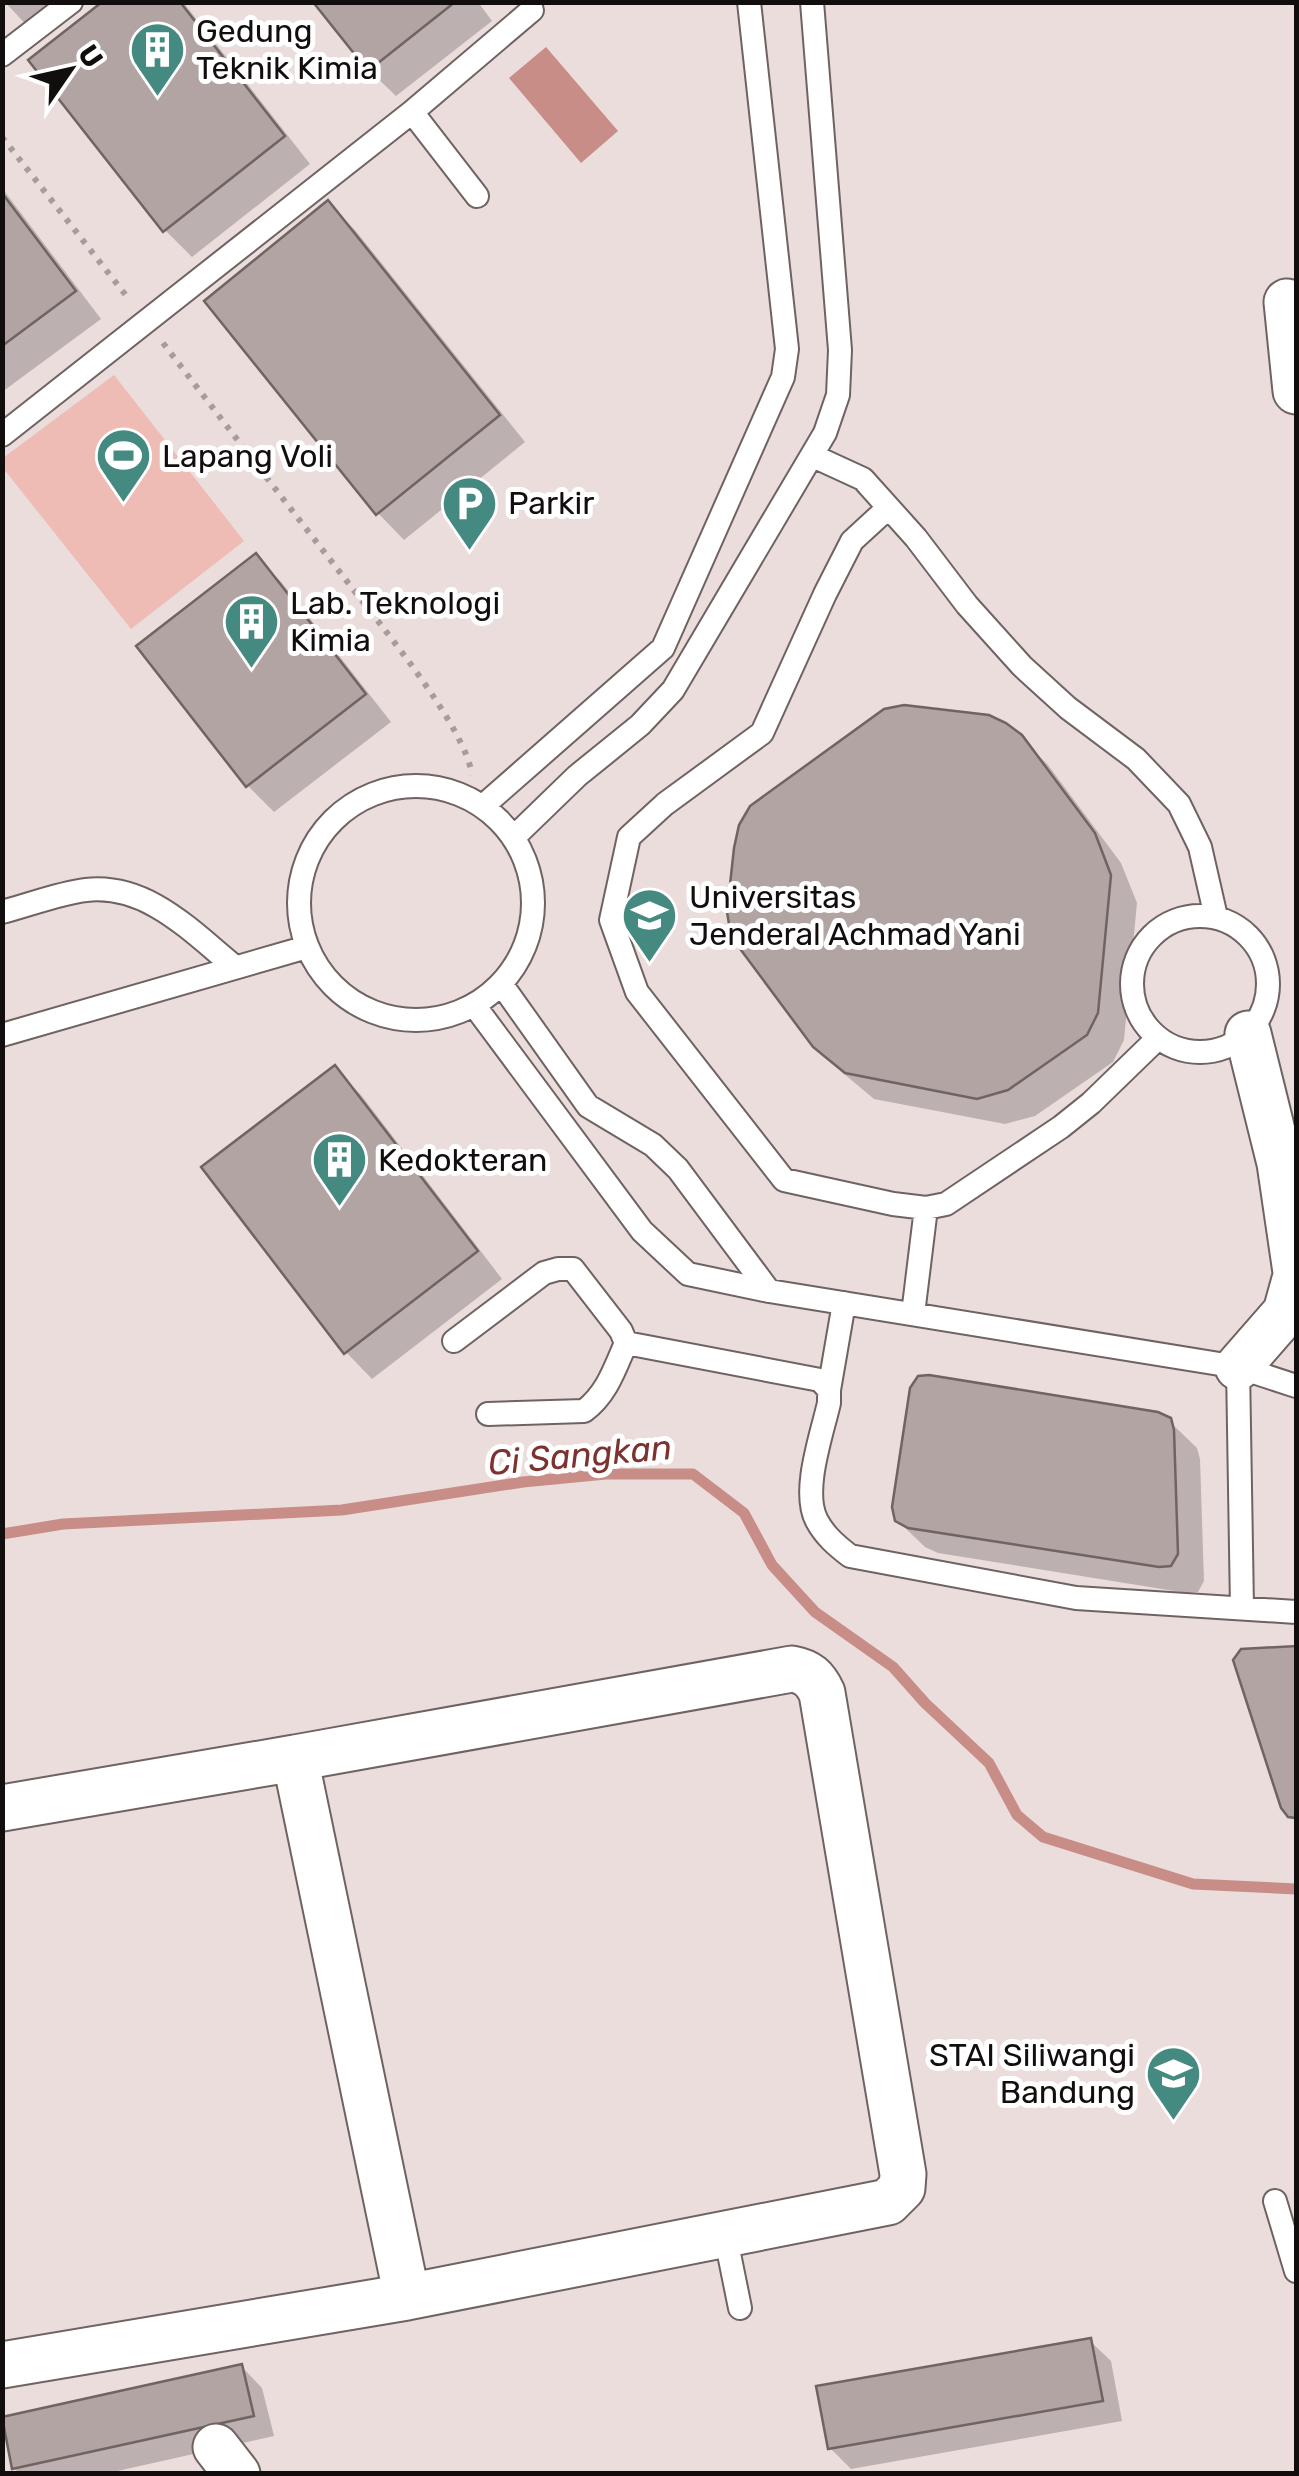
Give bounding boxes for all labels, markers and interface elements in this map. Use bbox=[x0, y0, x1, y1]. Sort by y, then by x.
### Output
place label: Gedung Teknik Kimia bbox=[196, 12, 378, 87]
building icon: Gedung Teknik Kimia bbox=[127, 19, 187, 98]
north arrow bbox=[20, 20, 120, 120]
text: U bbox=[71, 39, 110, 74]
sports icon: Lapang Voli bbox=[93, 426, 153, 505]
place label: Lapang Voli bbox=[162, 437, 333, 475]
parking icon: Parkir bbox=[439, 473, 499, 552]
place label: Parkir bbox=[508, 484, 594, 522]
place label: Lab. Teknologi Kimia bbox=[290, 584, 500, 659]
building icon: Lab. Teknologi Kimia bbox=[221, 591, 281, 670]
place label: Universitas Jenderal Achmad Yani bbox=[689, 878, 1021, 953]
school or university icon: Universitas Jenderal Achmad Yani bbox=[620, 885, 680, 964]
building icon: Kedokteran bbox=[309, 1130, 369, 1209]
place label: Kedokteran bbox=[378, 1141, 548, 1179]
water label: Ci Sangkan bbox=[486, 1426, 674, 1484]
place label: STAI Siliwangi Bandung bbox=[929, 2036, 1135, 2111]
school or university icon: STAI Siliwangi Bandung bbox=[1144, 2043, 1204, 2122]

